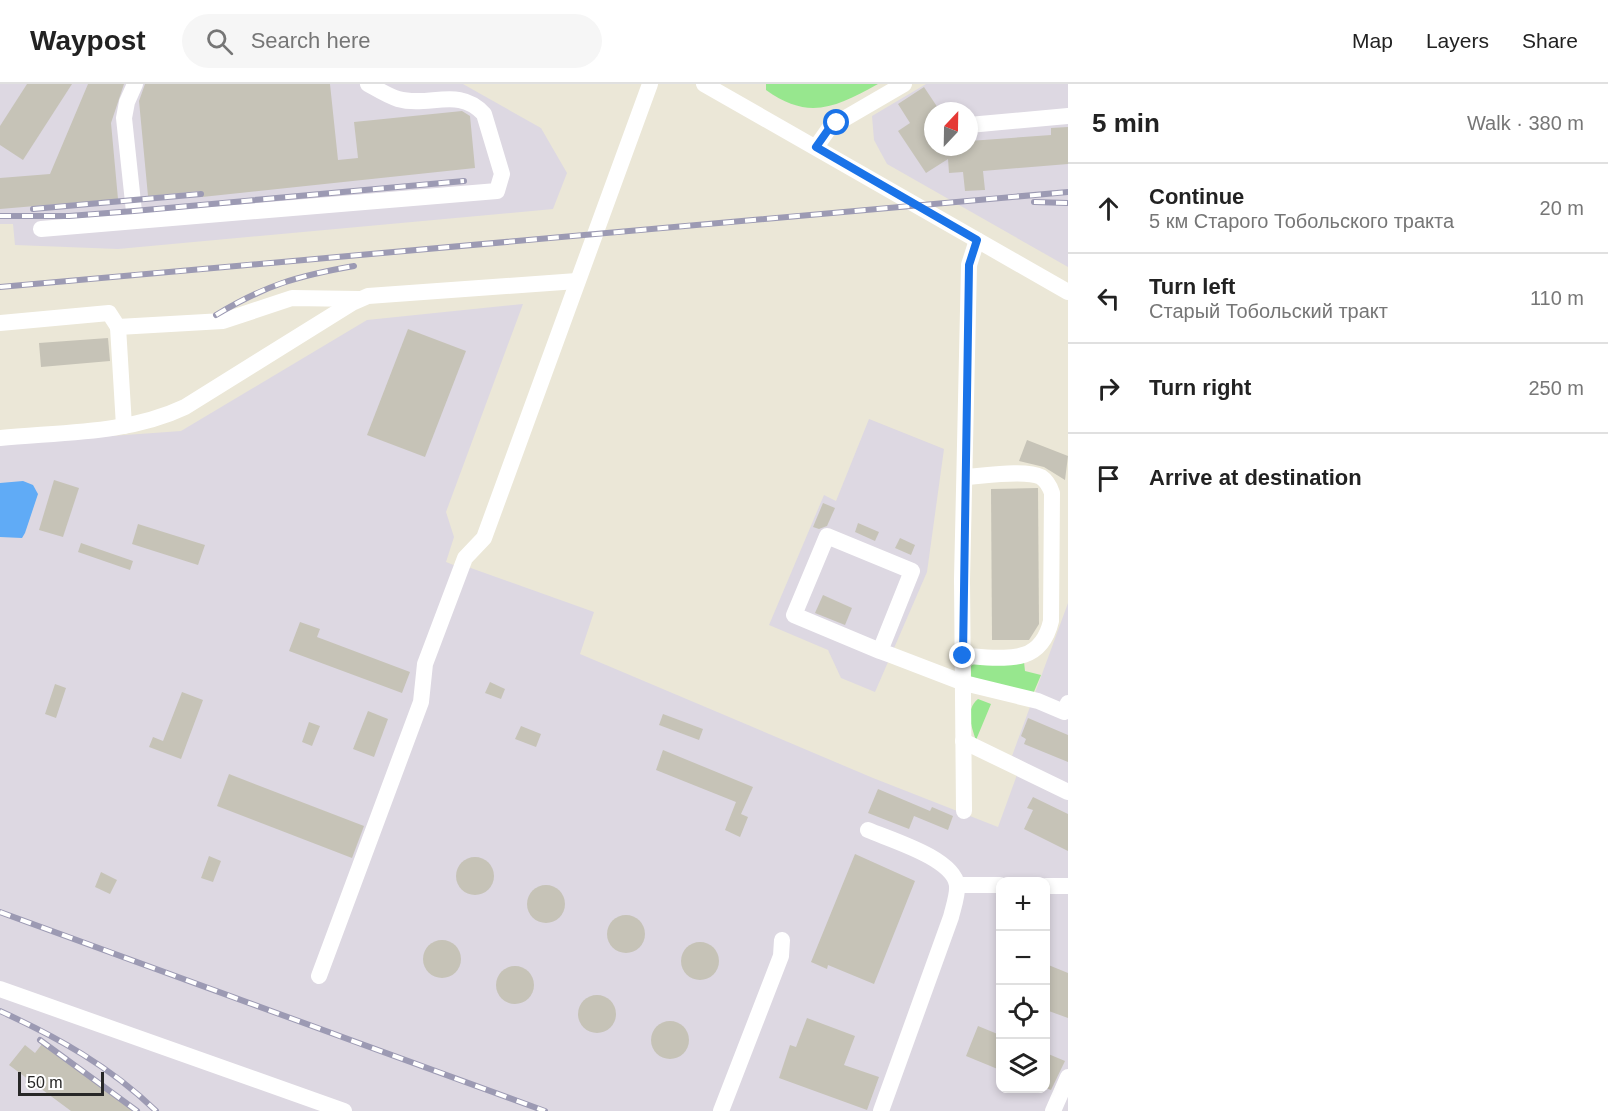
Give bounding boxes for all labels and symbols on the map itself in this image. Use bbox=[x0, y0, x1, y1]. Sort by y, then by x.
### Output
north arrow bbox=[924, 102, 978, 156]
route start bbox=[823, 109, 849, 135]
route end bbox=[949, 642, 975, 668]
scale bar bbox=[18, 1069, 104, 1096]

